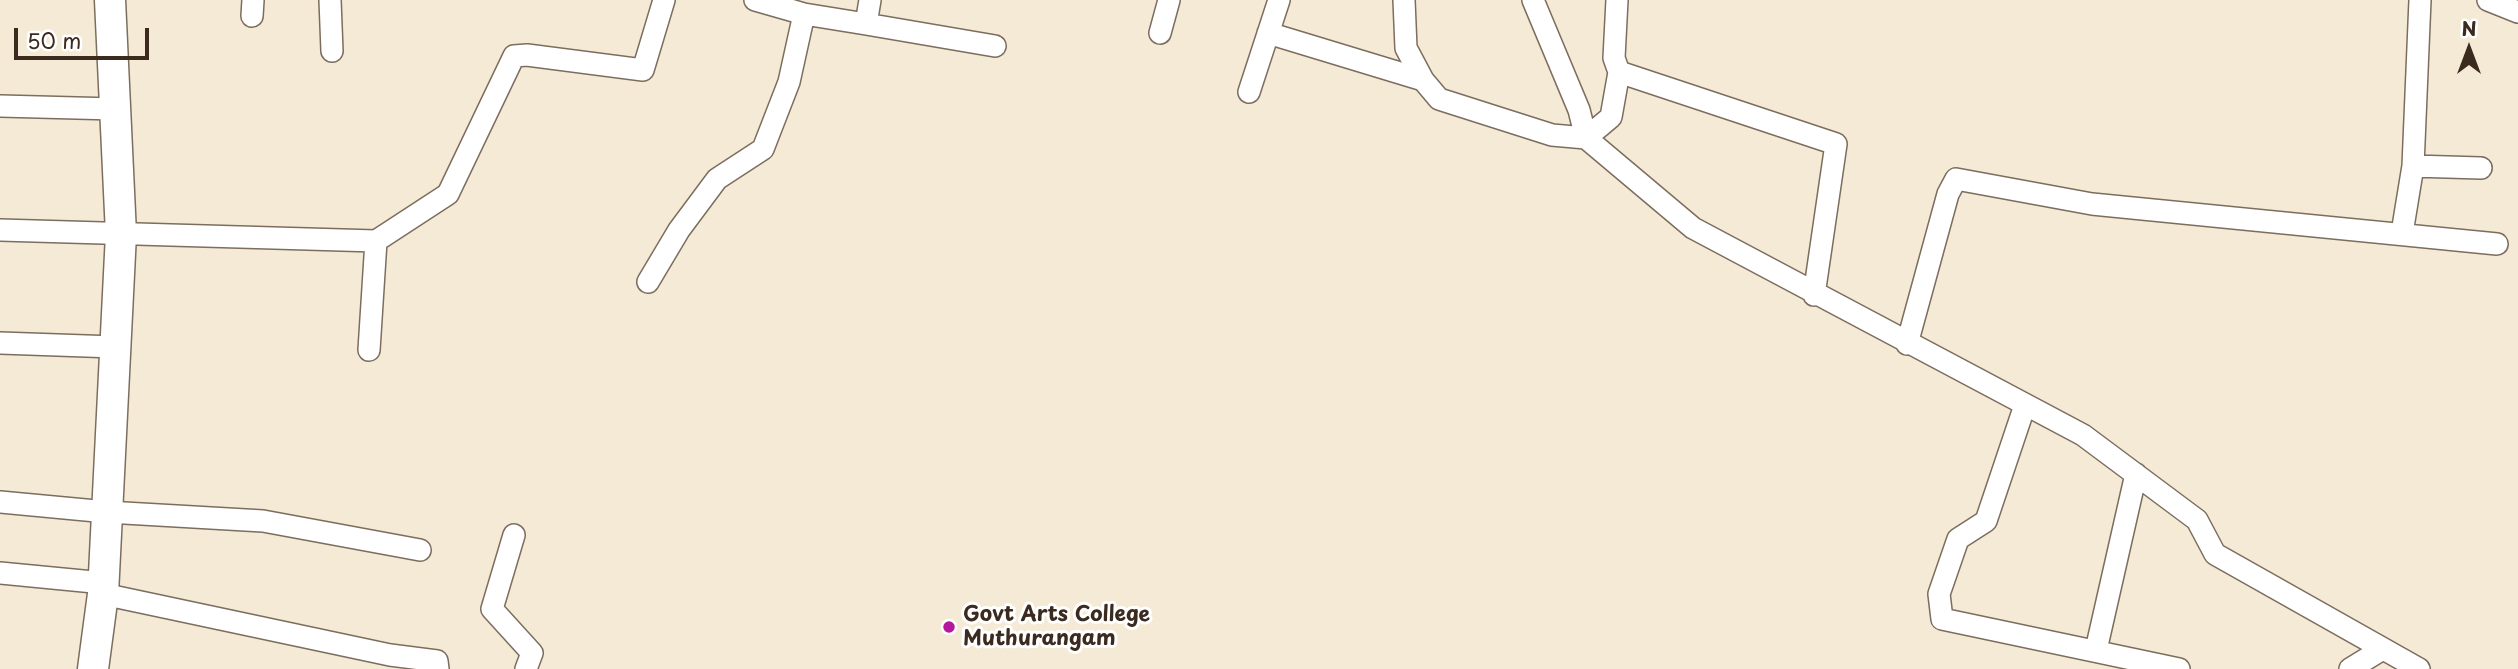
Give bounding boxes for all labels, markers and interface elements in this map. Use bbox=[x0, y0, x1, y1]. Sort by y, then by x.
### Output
scale bar bbox=[18, 14, 152, 58]
north arrow bbox=[2434, 14, 2504, 84]
text: N bbox=[2461, 14, 2477, 42]
text: 50 m bbox=[27, 24, 81, 56]
place label: Govt Arts College Muthurangam bbox=[963, 602, 1150, 652]
marker: Govt Arts College Muthurangam bbox=[941, 619, 957, 635]

